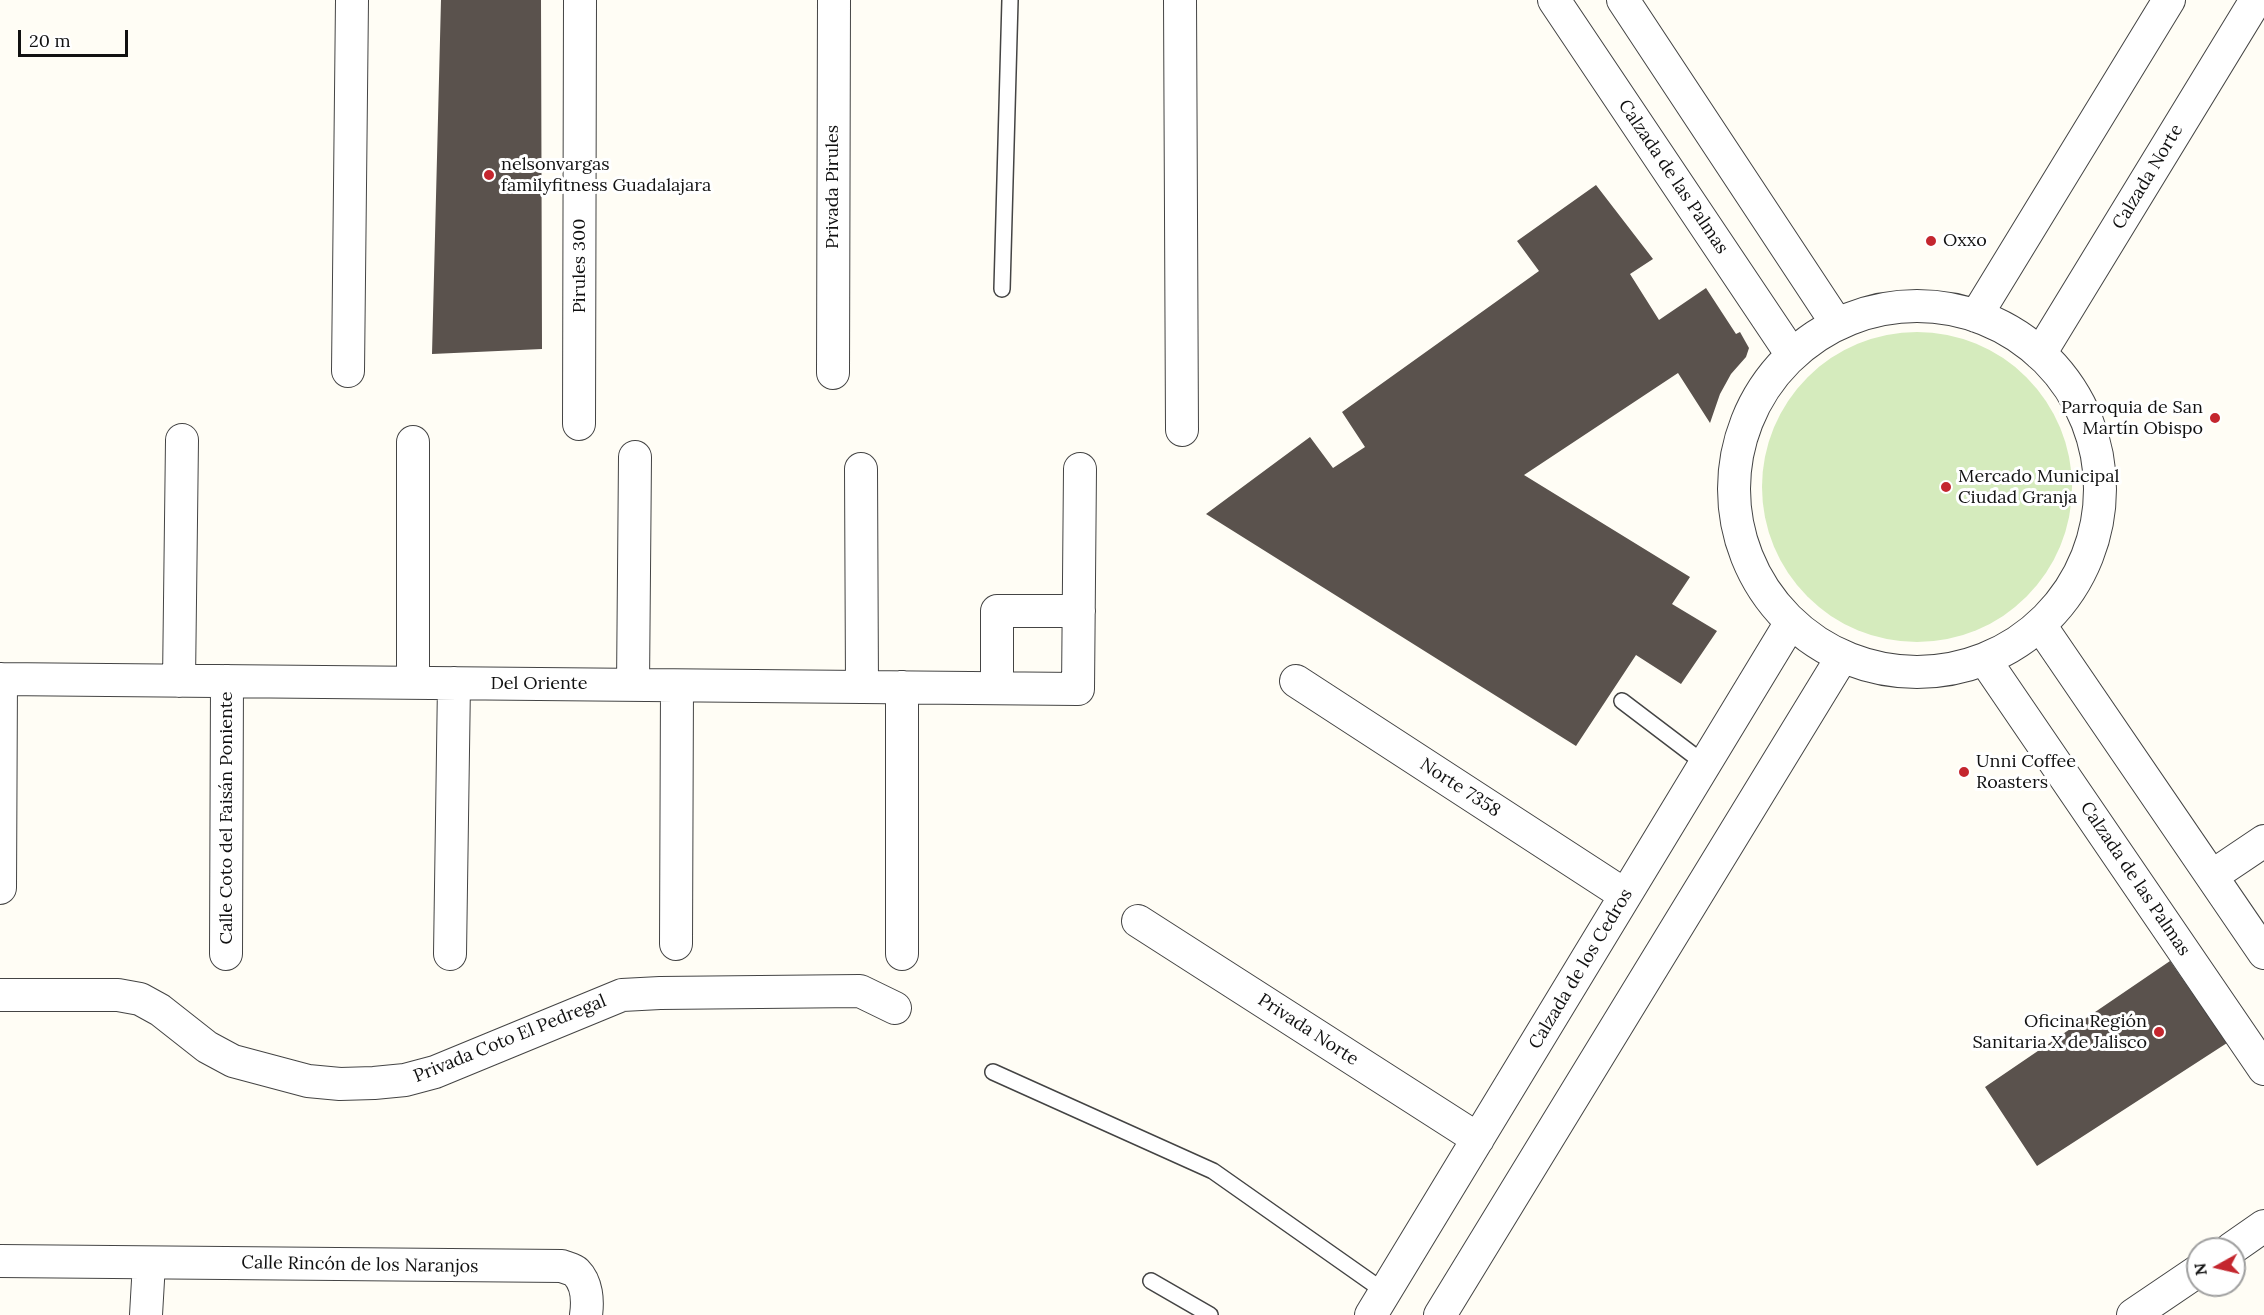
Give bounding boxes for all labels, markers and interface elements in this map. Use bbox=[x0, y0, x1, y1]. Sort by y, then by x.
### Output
scale bar bbox=[21, 18, 130, 56]
text: 20 m bbox=[29, 29, 71, 52]
street label: Calzada de las Palmas bbox=[1613, 96, 1733, 258]
street label: Calzada Norte bbox=[2108, 121, 2188, 233]
street label: Privada Pirules bbox=[822, 125, 844, 249]
place label: nelsonvargas familyfitness Guadalajara bbox=[501, 154, 711, 196]
marker: nelsonvargas familyfitness Guadalajara bbox=[482, 168, 496, 182]
street label: Pirules 300 bbox=[569, 219, 591, 313]
place label: Oxxo bbox=[1943, 230, 1987, 252]
marker: Oxxo bbox=[1924, 234, 1938, 248]
place label: Parroquia de San Martín Obispo bbox=[2061, 397, 2203, 440]
marker: Parroquia de San Martín Obispo bbox=[2208, 411, 2222, 425]
place label: Mercado Municipal Ciudad Granja bbox=[1958, 466, 2119, 508]
marker: Mercado Municipal Ciudad Granja bbox=[1939, 480, 1953, 494]
street label: Del Oriente bbox=[490, 673, 588, 695]
street label: Calle Coto del Faisán Poniente bbox=[216, 692, 238, 944]
place label: Unni Coffee Roasters bbox=[1976, 751, 2076, 794]
street label: Norte 7358 bbox=[1416, 754, 1504, 822]
marker: Unni Coffee Roasters bbox=[1957, 765, 1971, 779]
street label: Calzada de las Palmas bbox=[2075, 798, 2195, 960]
street label: Calzada de los Cedros bbox=[1525, 885, 1637, 1053]
street label: Privada Coto El Pedregal bbox=[411, 990, 609, 1088]
street label: Privada Norte bbox=[1254, 990, 1362, 1070]
place label: Oficina Región Sanitaria X de Jalisco bbox=[1972, 1011, 2147, 1054]
marker: Oficina Región Sanitaria X de Jalisco bbox=[2152, 1025, 2166, 1039]
north arrow bbox=[2186, 1237, 2246, 1297]
street label: Calle Rincón de los Naranjos bbox=[241, 1252, 479, 1278]
text: N bbox=[2189, 1262, 2211, 1277]

